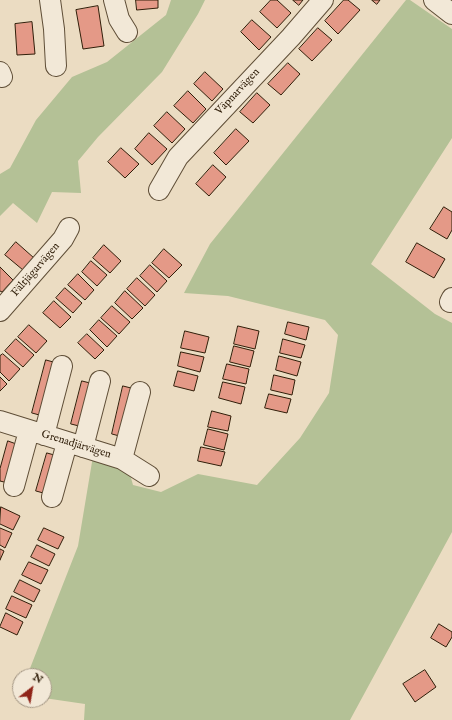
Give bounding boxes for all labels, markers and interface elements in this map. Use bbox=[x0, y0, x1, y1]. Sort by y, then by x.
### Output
street label: Väpnarvägen bbox=[213, 66, 263, 118]
street label: Fältjägarvägen bbox=[9, 240, 63, 300]
street label: Grenadjärvägen bbox=[40, 428, 112, 462]
north arrow bbox=[12, 668, 52, 708]
text: N bbox=[30, 670, 45, 687]

